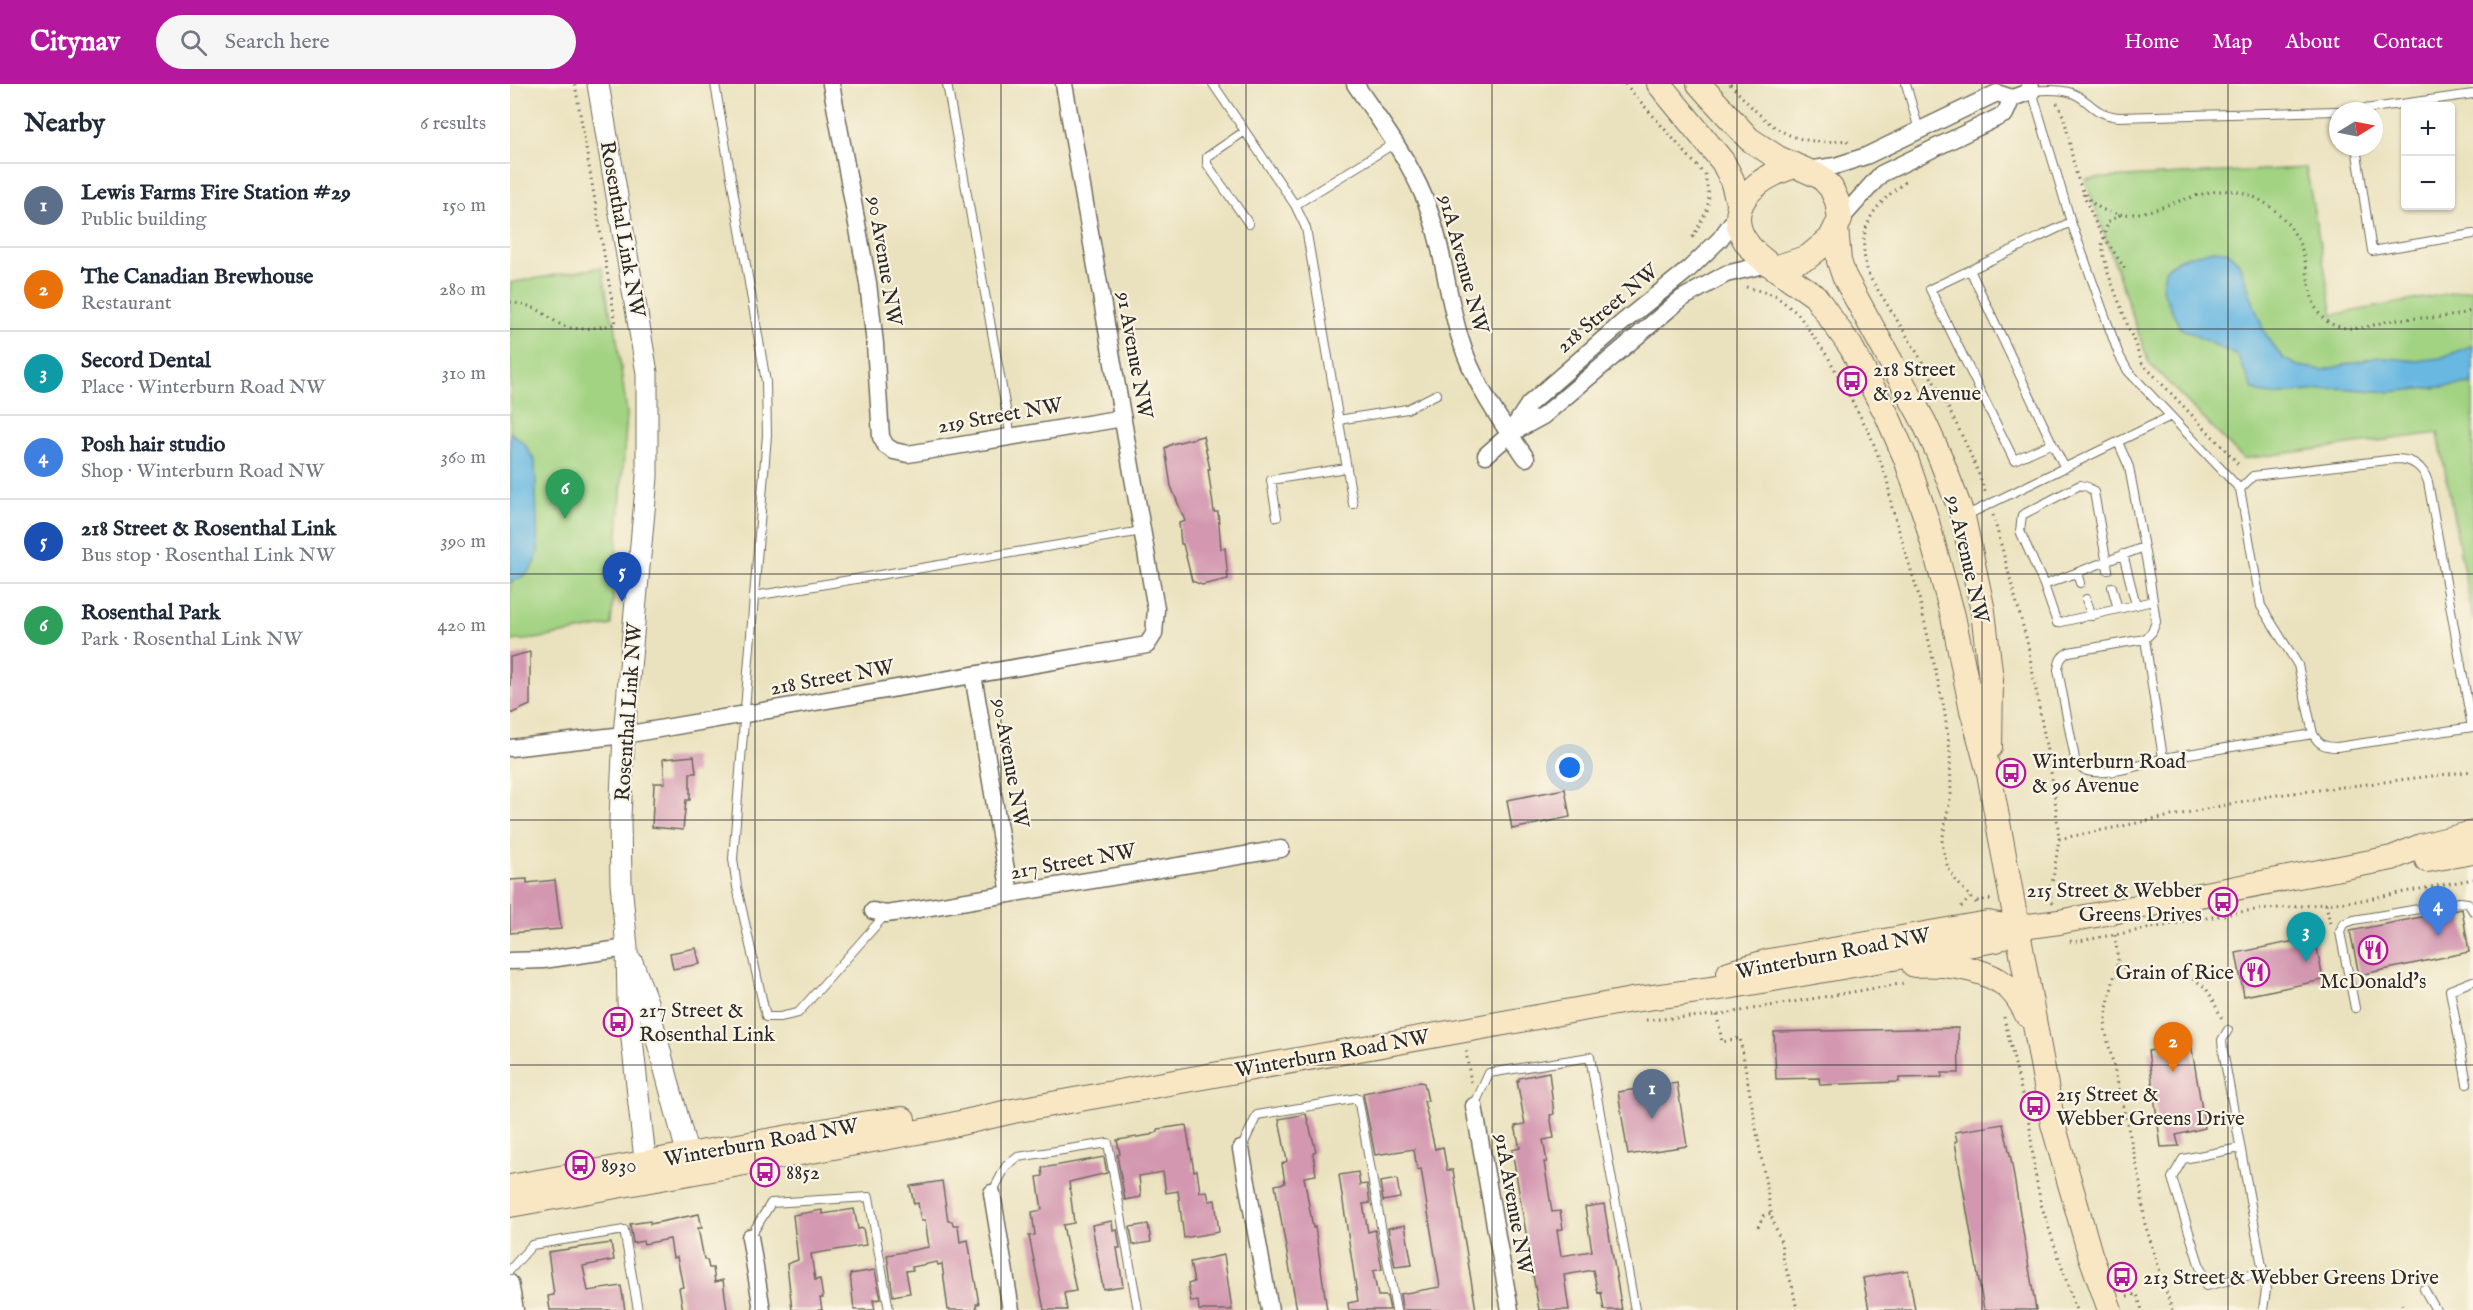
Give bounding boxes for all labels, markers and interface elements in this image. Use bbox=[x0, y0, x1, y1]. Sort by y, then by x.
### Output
search box bbox=[156, 15, 576, 69]
text: Citynav bbox=[30, 25, 120, 60]
icon: search bbox=[177, 26, 210, 59]
text: Search here bbox=[225, 28, 330, 56]
text: Home bbox=[2124, 29, 2179, 56]
text: Map bbox=[2212, 29, 2252, 56]
text: About bbox=[2285, 29, 2340, 56]
text: Contact bbox=[2373, 29, 2443, 56]
north arrow bbox=[2329, 102, 2383, 156]
map controls bbox=[2401, 102, 2455, 210]
button: + bbox=[2401, 102, 2455, 156]
text: Nearby bbox=[24, 107, 105, 140]
text: 6 results bbox=[420, 111, 486, 136]
street label: Rosenthal Link NW bbox=[593, 139, 651, 321]
button: − bbox=[2401, 156, 2455, 210]
text: Lewis Farms Fire Station #29 bbox=[81, 179, 351, 207]
street label: 91A Avenue NW bbox=[1431, 191, 1494, 338]
text: 1 bbox=[40, 193, 47, 218]
text: 150 m bbox=[442, 193, 486, 218]
street label: 90 Avenue NW bbox=[860, 193, 907, 329]
text: Public building bbox=[81, 207, 206, 232]
street label: 218 Street NW bbox=[1551, 258, 1665, 360]
text: The Canadian Brewhouse bbox=[81, 263, 313, 291]
text: 2 bbox=[39, 277, 48, 302]
text: 280 m bbox=[439, 277, 486, 302]
street label: 91 Avenue NW bbox=[1109, 289, 1158, 422]
text: Restaurant bbox=[81, 291, 172, 316]
text: Secord Dental bbox=[81, 347, 211, 375]
place label: 218 Street & 92 Avenue bbox=[1873, 357, 1981, 408]
text: 3 bbox=[40, 361, 47, 386]
text: 310 m bbox=[442, 361, 486, 386]
bus stop icon: 218 Street & 92 Avenue bbox=[1836, 365, 1868, 397]
text: Place · Winterburn Road NW bbox=[81, 375, 325, 400]
street label: 219 Street NW bbox=[936, 392, 1066, 441]
text: Posh hair studio bbox=[81, 431, 225, 459]
text: 4 bbox=[39, 445, 48, 470]
text: 360 m bbox=[440, 445, 486, 470]
text: Shop · Winterburn Road NW bbox=[81, 459, 324, 484]
pin: 6 bbox=[546, 470, 584, 519]
street label: 92 Avenue NW bbox=[1938, 492, 1995, 627]
text: 218 Street & Rosenthal Link bbox=[81, 515, 336, 543]
text: 5 bbox=[40, 529, 47, 554]
text: 390 m bbox=[440, 529, 486, 554]
text: Bus stop · Rosenthal Link NW bbox=[81, 543, 335, 568]
pin: 5 bbox=[602, 552, 642, 602]
text: Rosenthal Park bbox=[81, 599, 220, 627]
text: 6 bbox=[39, 613, 48, 638]
text: 420 m bbox=[437, 613, 486, 638]
street label: Rosenthal Link NW bbox=[610, 621, 649, 802]
text: Park · Rosenthal Link NW bbox=[81, 627, 303, 652]
street label: 218 Street NW bbox=[768, 654, 897, 703]
street label: 90 Avenue NW bbox=[985, 695, 1034, 831]
place label: Winterburn Road & 96 Avenue bbox=[2032, 749, 2187, 800]
your location bbox=[1555, 753, 1584, 782]
bus stop icon: Winterburn Road & 96 Avenue bbox=[1995, 757, 2027, 789]
street label: 217 Street NW bbox=[1008, 838, 1139, 887]
place label: 215 Street & Webber Greens Drives bbox=[2027, 878, 2202, 929]
bus stop icon: 215 Street & Webber Greens Drives bbox=[2207, 886, 2239, 918]
pin: 4 bbox=[2418, 886, 2458, 936]
pin: 3 bbox=[2286, 912, 2326, 962]
street label: Winterburn Road NW bbox=[1734, 922, 1934, 987]
restaurant icon: McDonald's bbox=[2357, 934, 2389, 966]
restaurant icon: Grain of Rice bbox=[2239, 956, 2271, 988]
place label: Grain of Rice bbox=[2116, 960, 2234, 987]
place label: McDonald's bbox=[2320, 969, 2426, 996]
place label: 217 Street & Rosenthal Link bbox=[639, 998, 776, 1049]
bus stop icon: 217 Street & Rosenthal Link bbox=[602, 1006, 634, 1038]
pin: 2 bbox=[2154, 1022, 2192, 1072]
street label: Winterburn Road NW bbox=[1233, 1024, 1433, 1085]
pin: 1 bbox=[1632, 1070, 1672, 1119]
place label: 215 Street & Webber Greens Drive bbox=[2056, 1082, 2245, 1133]
bus stop icon: 215 Street & Webber Greens Drive bbox=[2019, 1090, 2051, 1122]
street label: Winterburn Road NW bbox=[662, 1113, 862, 1174]
street label: 91A Avenue NW bbox=[1487, 1131, 1538, 1278]
bus stop icon: 8930 bbox=[564, 1149, 596, 1181]
place label: 8930 bbox=[601, 1153, 637, 1180]
bus stop icon: 8852 bbox=[749, 1156, 781, 1188]
place label: 8852 bbox=[786, 1160, 820, 1187]
bus stop icon: 213 Street & Webber Greens Drive bbox=[2106, 1261, 2138, 1293]
place label: 213 Street & Webber Greens Drive bbox=[2143, 1265, 2439, 1292]

